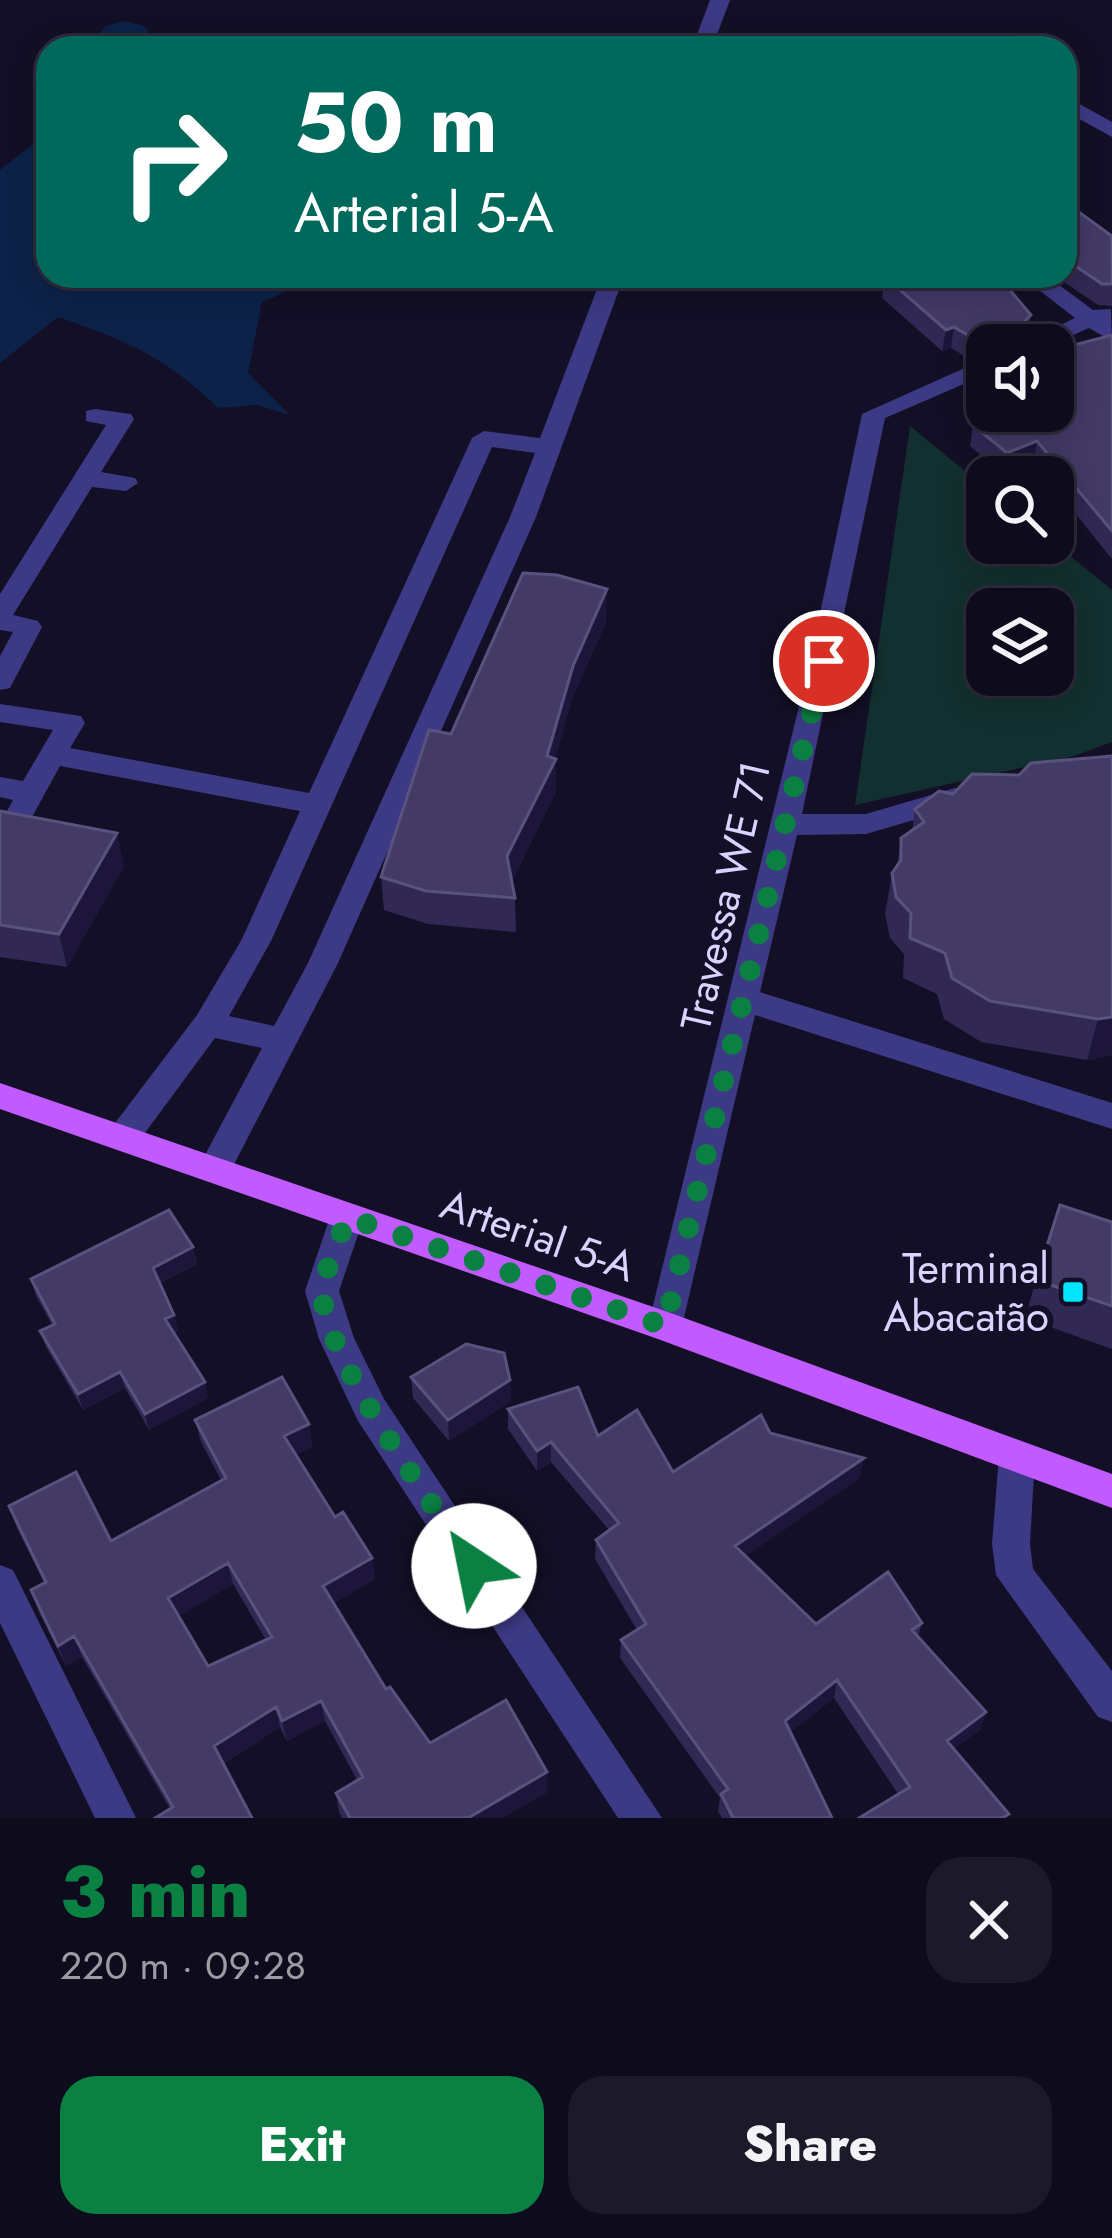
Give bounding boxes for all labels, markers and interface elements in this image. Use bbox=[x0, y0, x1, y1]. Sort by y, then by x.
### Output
text: 50 m bbox=[294, 62, 498, 184]
icon: right bbox=[96, 84, 252, 240]
text: Arterial 5-A bbox=[294, 174, 554, 252]
map controls bbox=[966, 324, 1074, 696]
button: sound bbox=[966, 324, 1074, 432]
button: search bbox=[966, 456, 1074, 564]
button: layers bbox=[966, 588, 1074, 696]
pin bbox=[773, 610, 875, 712]
icon: arrive bbox=[791, 628, 857, 694]
street label: Travessa WE 71 bbox=[665, 755, 786, 1037]
street label: Arterial 5-A bbox=[432, 1174, 643, 1297]
place label: Terminal Abacatão bbox=[883, 1238, 1049, 1347]
marker: Terminal Abacatão bbox=[1060, 1279, 1086, 1305]
position arrow bbox=[411, 1503, 537, 1629]
text: 3 min bbox=[60, 1840, 251, 1944]
button: close bbox=[926, 1857, 1052, 1983]
text: 220 m · 09:28 bbox=[60, 1937, 306, 1994]
button: Exit bbox=[60, 2076, 544, 2214]
button: Share bbox=[568, 2076, 1052, 2214]

